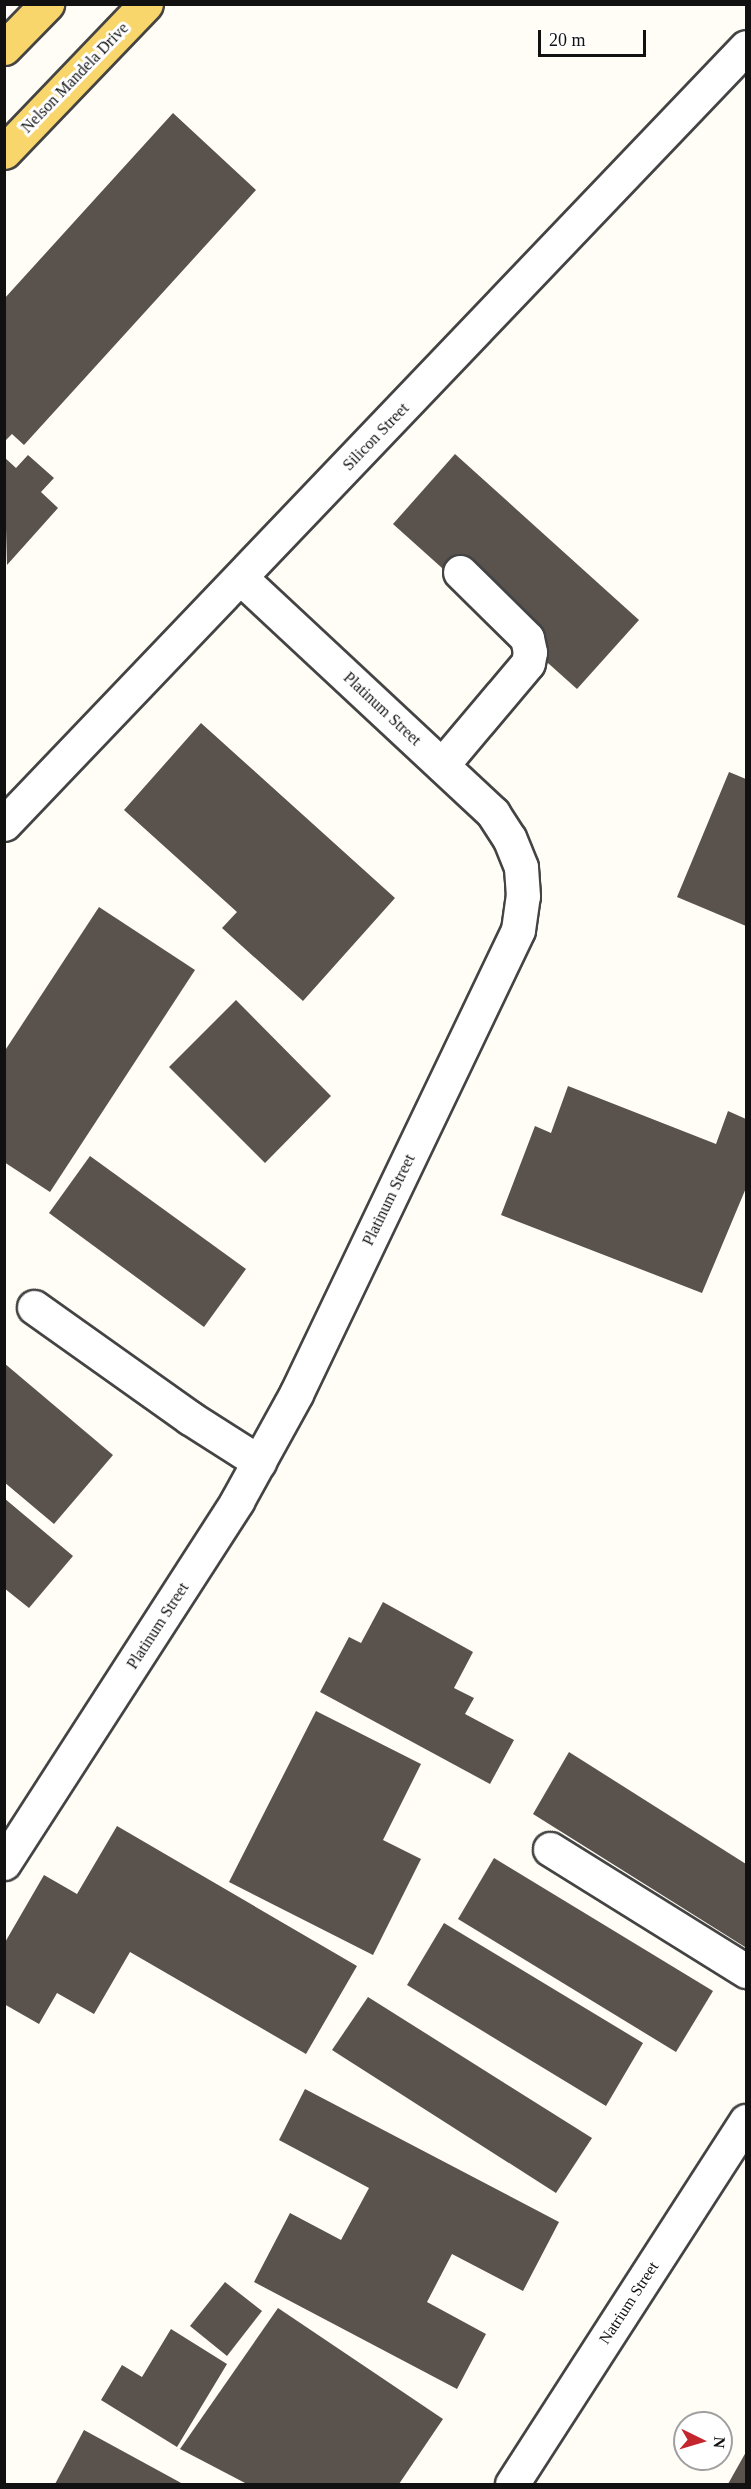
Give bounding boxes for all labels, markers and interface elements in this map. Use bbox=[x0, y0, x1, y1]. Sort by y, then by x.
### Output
scale bar bbox=[541, 18, 649, 56]
street label: Nelson Mandela Drive bbox=[17, 19, 133, 137]
text: 20 m bbox=[549, 30, 586, 50]
street label: Silicon Street bbox=[339, 399, 413, 475]
street label: Platinum Street bbox=[339, 668, 425, 750]
street label: Platinum Street bbox=[359, 1151, 419, 1249]
street label: Platinum Street bbox=[123, 1579, 193, 1673]
street label: Natrium Street bbox=[595, 2258, 663, 2348]
north arrow bbox=[673, 2411, 733, 2471]
text: N bbox=[710, 2436, 728, 2449]

